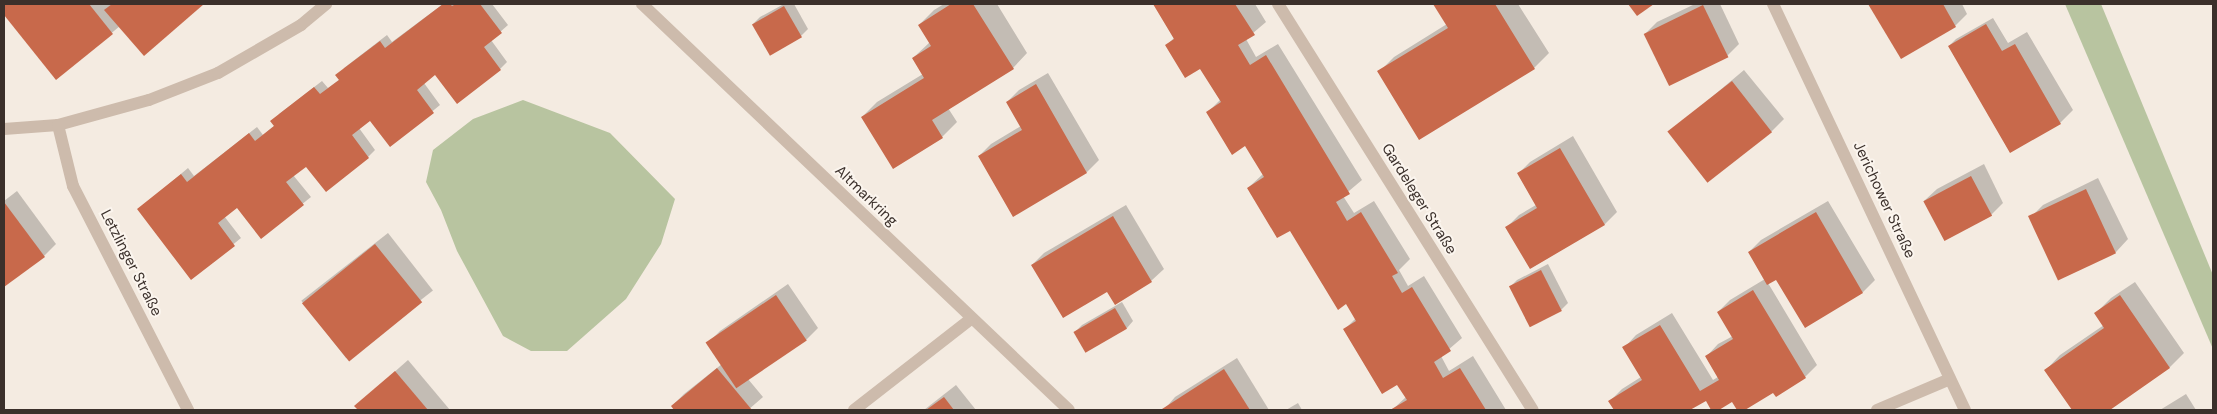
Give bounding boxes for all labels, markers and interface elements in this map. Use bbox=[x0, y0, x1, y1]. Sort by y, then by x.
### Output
street label: Jerichower Straße bbox=[1849, 139, 1919, 261]
street label: Gardeleger Straße bbox=[1378, 140, 1460, 258]
street label: Altmarkring bbox=[831, 162, 901, 230]
street label: Letzlinger Straße bbox=[96, 207, 166, 319]

